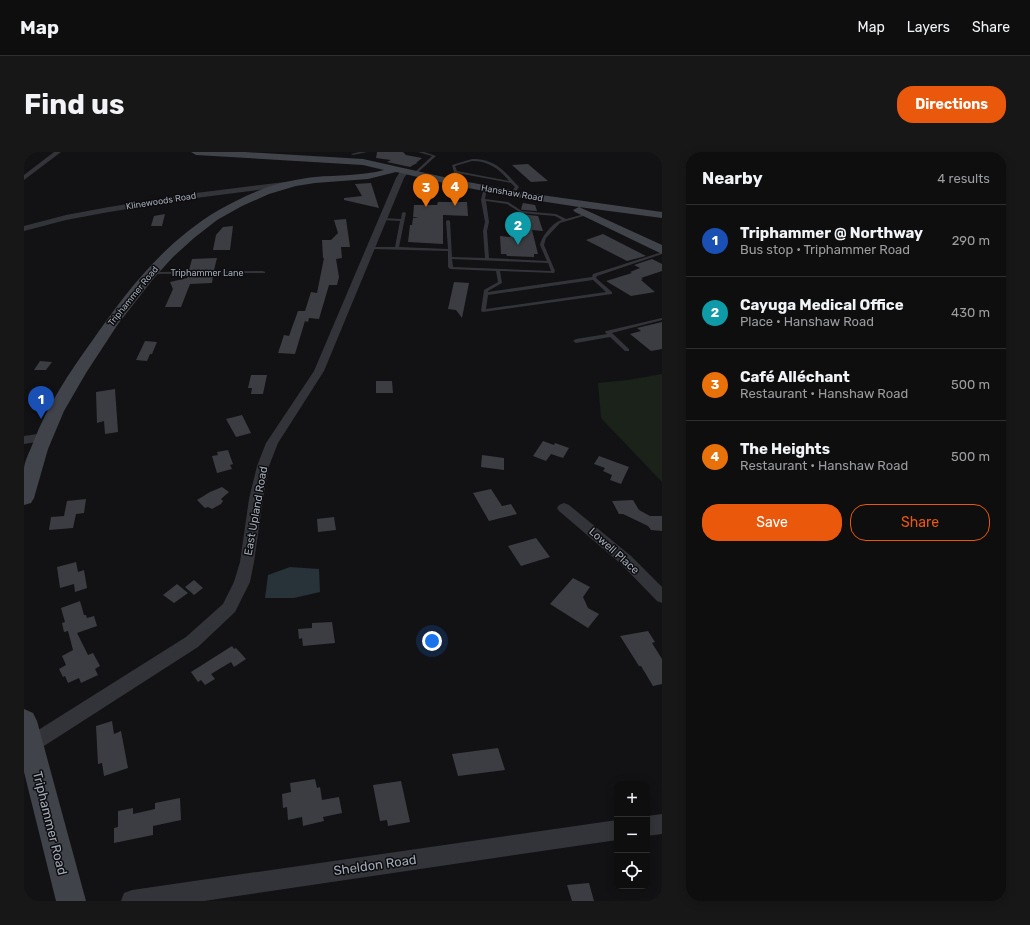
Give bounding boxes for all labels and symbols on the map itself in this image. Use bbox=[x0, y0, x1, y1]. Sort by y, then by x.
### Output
pin: 4 bbox=[442, 173, 468, 206]
pin: 3 bbox=[413, 174, 439, 207]
street label: Hanshaw Road bbox=[480, 183, 544, 203]
street label: Klinewoods Road bbox=[125, 191, 197, 211]
pin: 2 bbox=[505, 212, 531, 245]
street label: Triphammer Road bbox=[106, 264, 160, 328]
street label: Triphammer Lane bbox=[171, 268, 243, 278]
pin: 1 bbox=[28, 386, 54, 419]
street label: East Upland Road bbox=[242, 465, 270, 557]
street label: Lowell Place bbox=[586, 525, 642, 577]
your location bbox=[422, 631, 442, 651]
street label: Triphammer Road bbox=[30, 770, 70, 876]
street label: Sheldon Road bbox=[333, 852, 417, 878]

